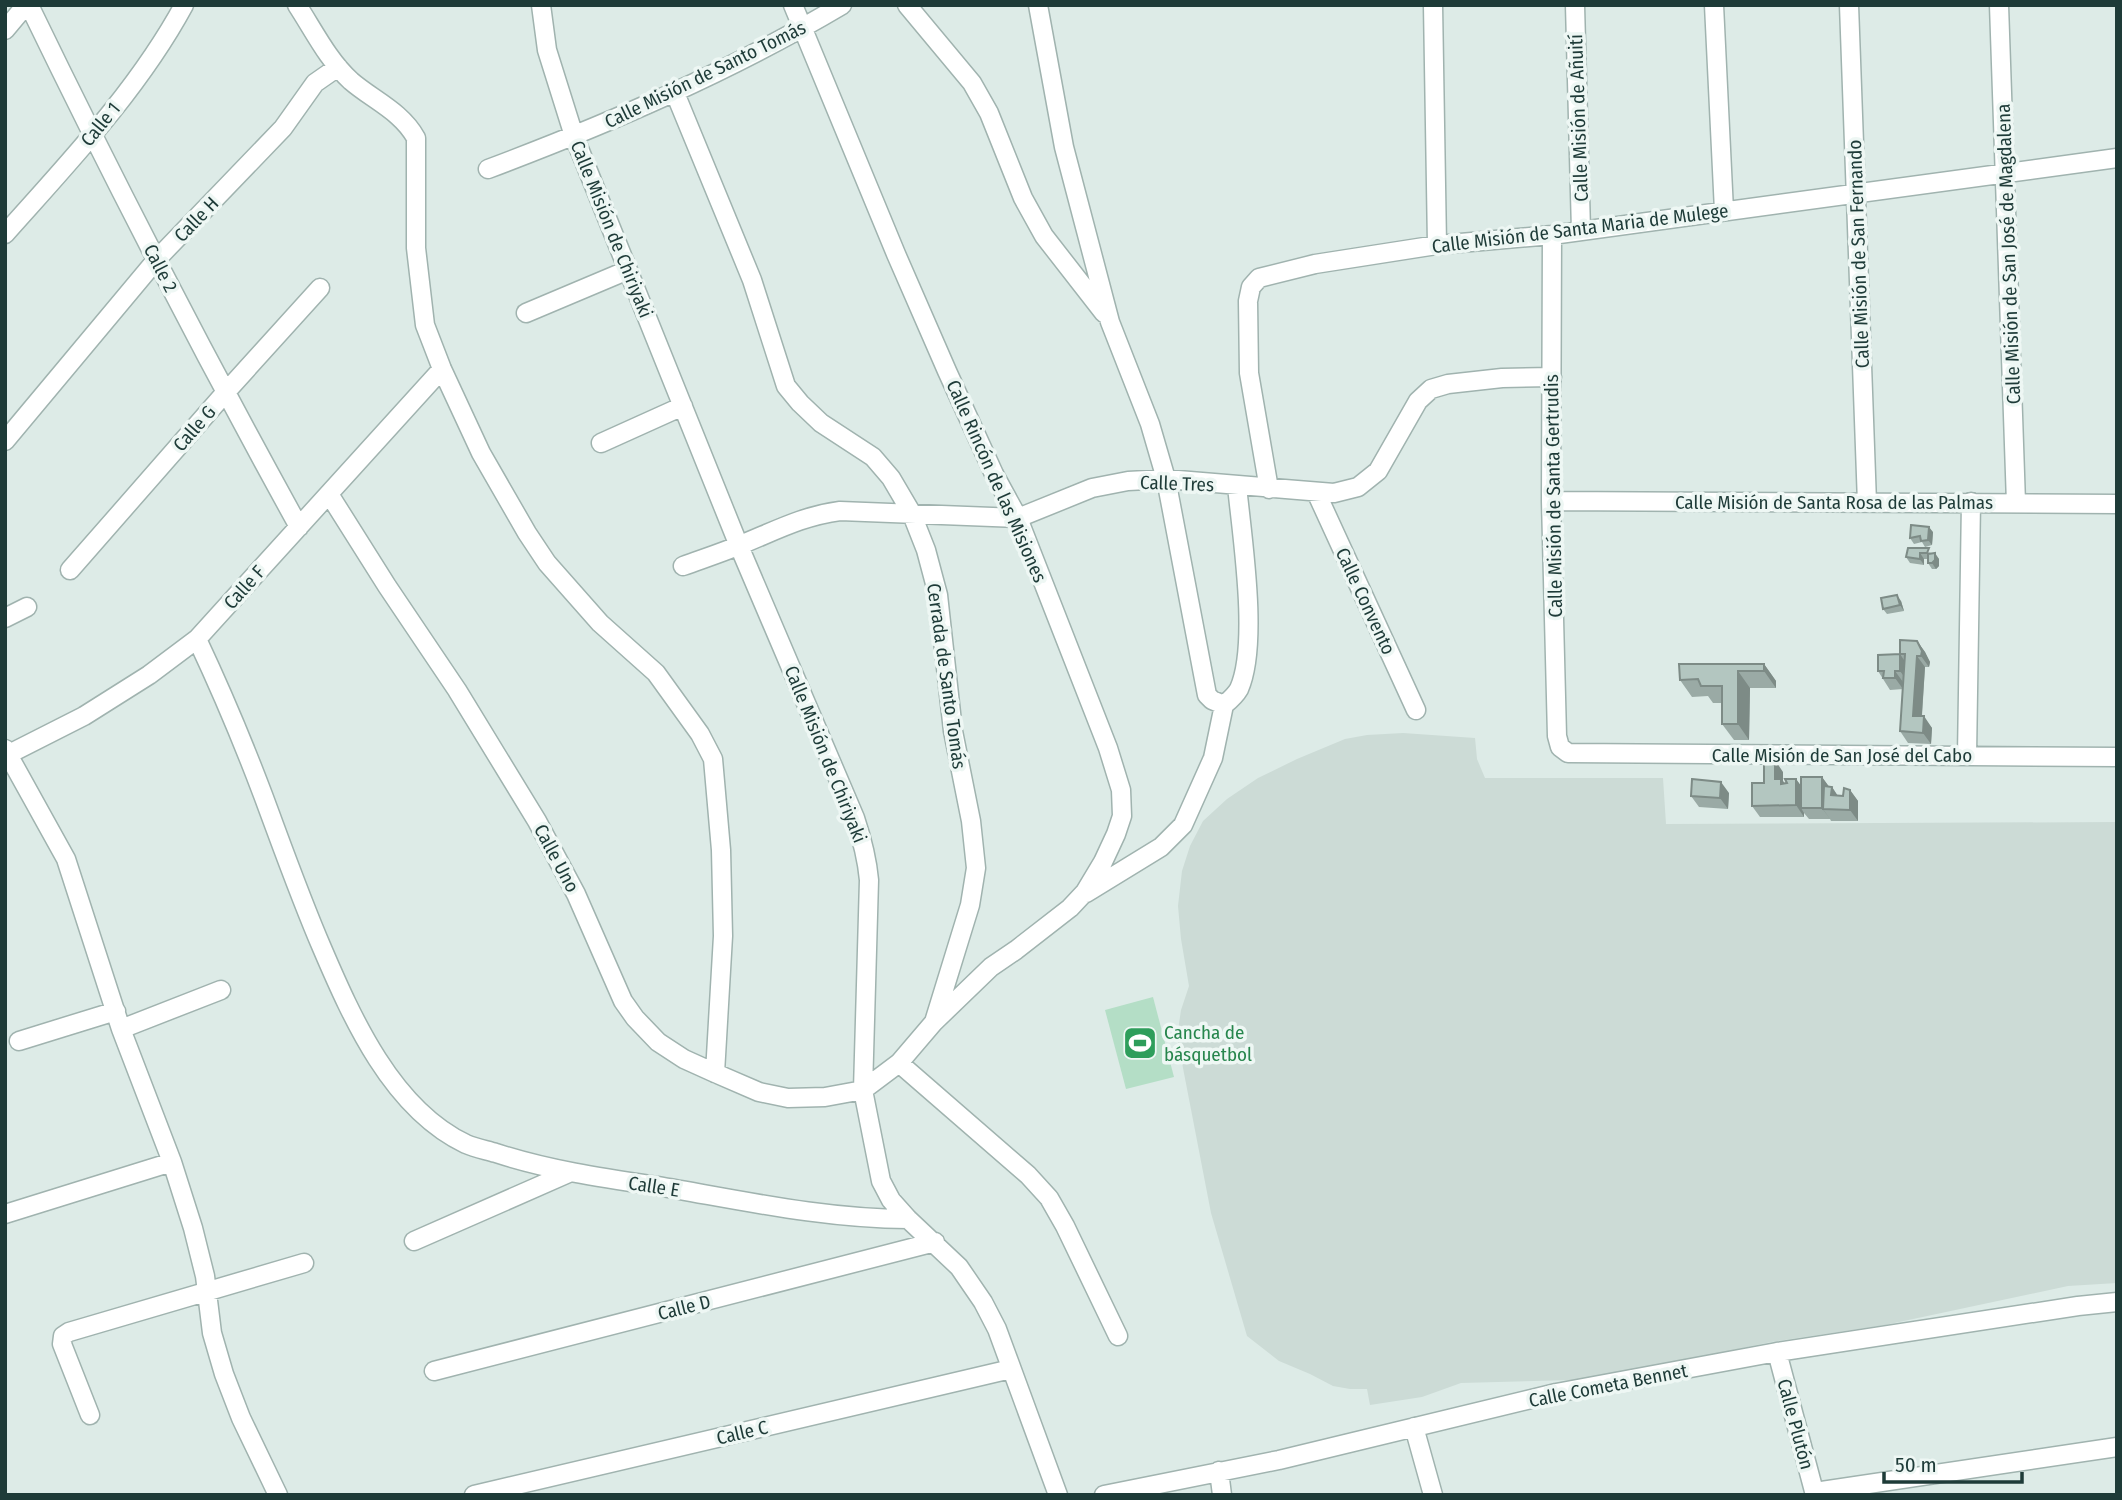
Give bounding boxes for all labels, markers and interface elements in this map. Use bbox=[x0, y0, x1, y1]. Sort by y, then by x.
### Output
street label: Calle Misión de Santo Tomás bbox=[601, 16, 810, 133]
street label: Calle Misión de Añuití bbox=[1564, 34, 1593, 202]
street label: Calle 1 bbox=[76, 98, 125, 151]
street label: Calle Misión de San José de Magdalena bbox=[1992, 103, 2025, 405]
street label: Calle Misión de Chiriyaki bbox=[565, 137, 658, 321]
street label: Calle Misión de San Fernando bbox=[1843, 139, 1874, 369]
street label: Calle H bbox=[169, 192, 223, 247]
street label: Calle Misión de Santa Maria de Mulege bbox=[1431, 199, 1730, 258]
street label: Calle 2 bbox=[139, 240, 182, 296]
street label: Calle Misión de Santa Gertrudis bbox=[1540, 374, 1567, 618]
street label: Calle Rincón de las Misiones bbox=[941, 376, 1052, 586]
street label: Calle G bbox=[168, 401, 221, 456]
street label: Calle Tres bbox=[1140, 471, 1214, 496]
street label: Calle Misión de Santa Rosa de las Palmas bbox=[1675, 491, 1993, 514]
street label: Calle Convento bbox=[1331, 544, 1400, 658]
street label: Calle F bbox=[219, 561, 270, 614]
street label: Cerrada de Santo Tomás bbox=[922, 582, 971, 770]
street label: Calle Misión de Chiriyaki bbox=[779, 662, 872, 846]
street label: Calle Misión de San José del Cabo bbox=[1712, 744, 1972, 767]
street label: Calle Uno bbox=[529, 820, 584, 896]
place label: Cancha de básquetbol bbox=[1164, 1021, 1252, 1066]
sports icon: Cancha de básquetbol bbox=[1121, 1024, 1159, 1062]
street label: Calle E bbox=[627, 1171, 681, 1202]
street label: Calle D bbox=[655, 1290, 713, 1325]
street label: Calle Cometa Bennet bbox=[1527, 1359, 1690, 1412]
street label: Calle Plutón bbox=[1772, 1376, 1819, 1472]
street label: Calle C bbox=[714, 1415, 770, 1450]
scale bar bbox=[1884, 1440, 2022, 1484]
text: 50 m bbox=[1895, 1452, 1937, 1478]

